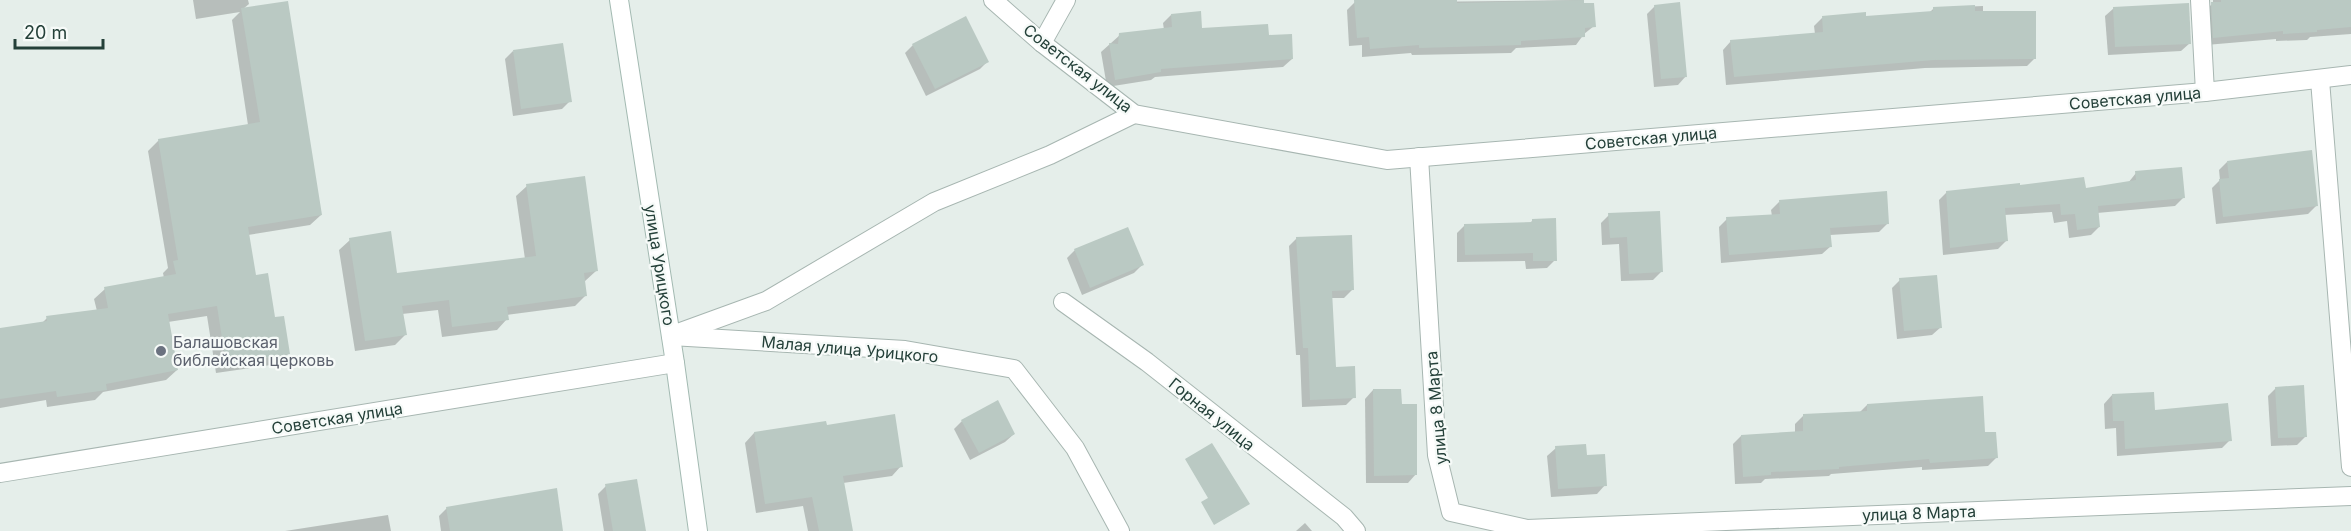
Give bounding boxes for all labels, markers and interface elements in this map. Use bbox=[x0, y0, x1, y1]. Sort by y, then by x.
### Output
scale bar bbox=[15, 12, 104, 50]
street label: Советская улица bbox=[1020, 19, 1136, 117]
text: 20 m bbox=[24, 22, 67, 43]
street label: Советская улица bbox=[2068, 82, 2202, 114]
street label: Советская улица bbox=[1584, 122, 1718, 154]
street label: улица Урицкого bbox=[641, 203, 679, 327]
street label: Малая улица Урицкого bbox=[761, 331, 939, 367]
place label: Балашовская библейская церковь bbox=[173, 332, 334, 370]
marker: Балашовская библейская церковь bbox=[154, 344, 168, 358]
street label: улица 8 Марта bbox=[1421, 350, 1451, 466]
street label: Горная улица bbox=[1165, 373, 1259, 455]
street label: Советская улица bbox=[270, 398, 404, 438]
street label: улица 8 Марта bbox=[1862, 501, 1976, 525]

